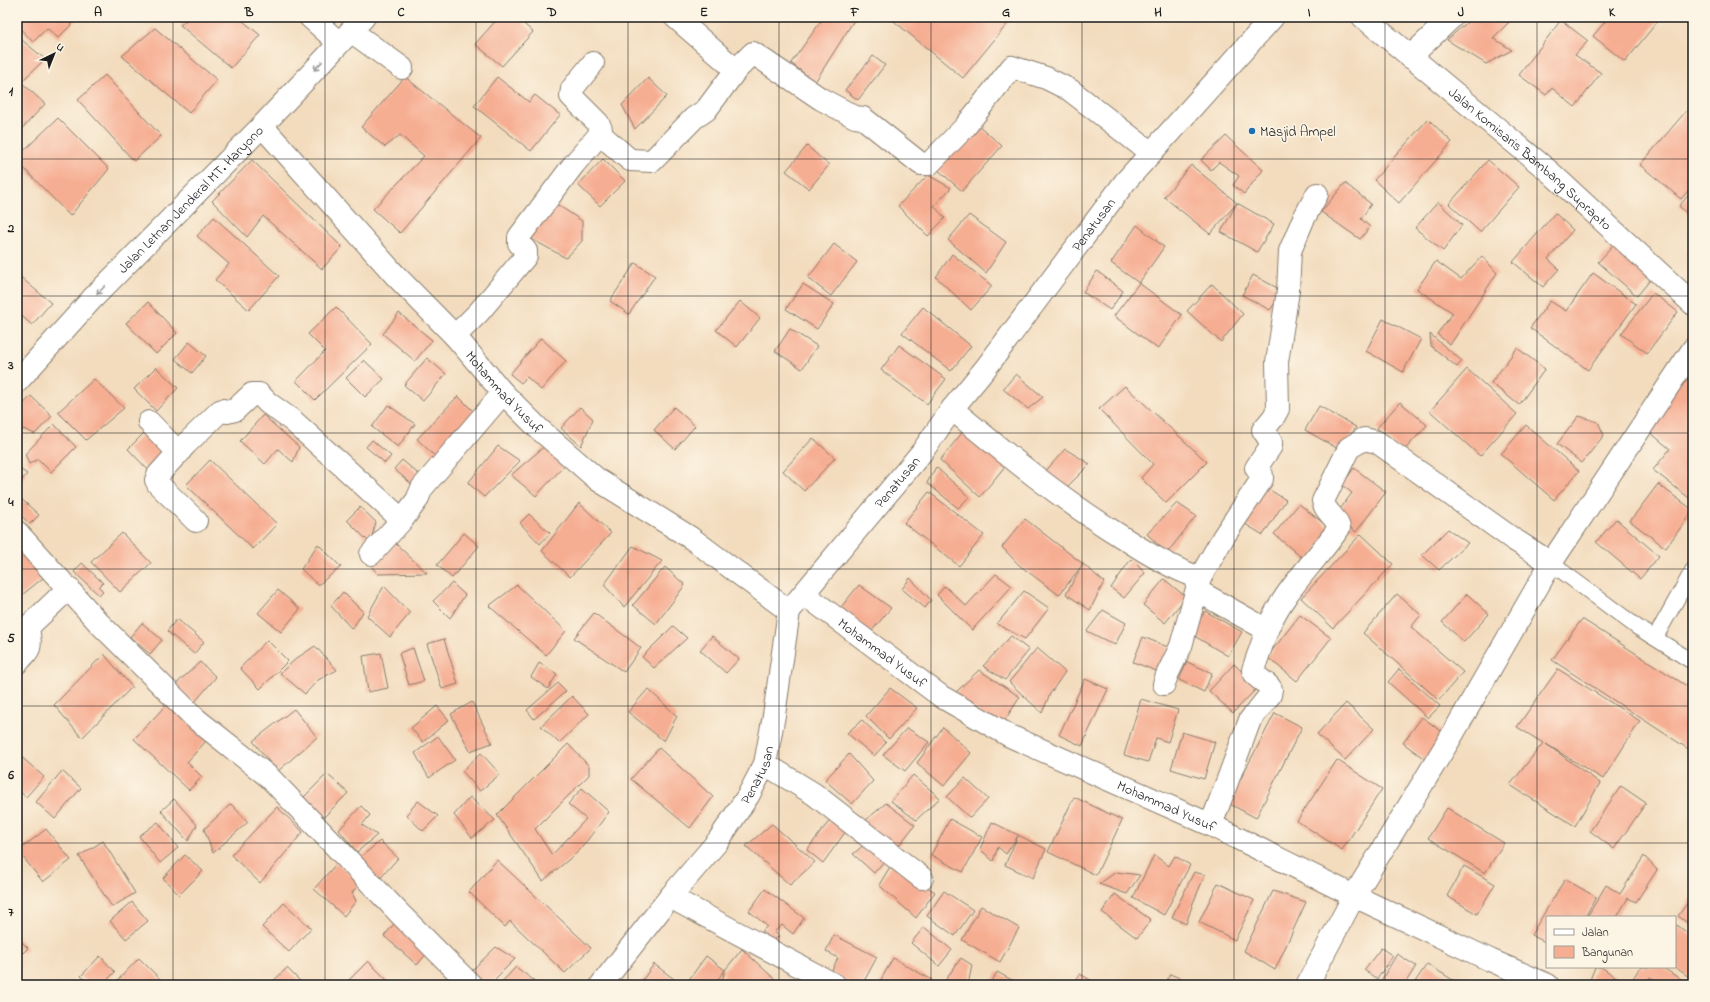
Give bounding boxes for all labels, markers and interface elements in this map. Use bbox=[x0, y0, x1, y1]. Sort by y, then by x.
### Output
text: A bbox=[94, 3, 102, 22]
text: B bbox=[244, 3, 254, 22]
text: C bbox=[397, 3, 405, 22]
text: D bbox=[546, 3, 557, 22]
text: E bbox=[700, 3, 708, 22]
text: F bbox=[850, 3, 860, 22]
text: G bbox=[1002, 3, 1010, 22]
text: H bbox=[1154, 3, 1162, 22]
text: I bbox=[1307, 3, 1311, 22]
text: J bbox=[1458, 3, 1464, 22]
text: K bbox=[1609, 3, 1616, 22]
north arrow bbox=[34, 34, 74, 74]
text: U bbox=[52, 39, 68, 56]
one-way arrow bbox=[314, 60, 323, 70]
text: 1 bbox=[9, 82, 14, 101]
street label: Jalan Komisaris Bambang Suprapto bbox=[1443, 83, 1616, 236]
street label: Jalan Letnan Jenderal MT. Haryono bbox=[114, 121, 269, 279]
place label: Masjid Ampel bbox=[1260, 122, 1336, 143]
marker: Masjid Ampel bbox=[1247, 126, 1257, 136]
street label: Penatusan bbox=[1067, 194, 1122, 257]
text: 2 bbox=[7, 219, 15, 238]
one-way arrow bbox=[96, 285, 106, 295]
street label: Mohammad Yusuf bbox=[460, 347, 547, 440]
text: 3 bbox=[7, 356, 14, 375]
street label: Penatusan bbox=[870, 452, 926, 514]
text: 4 bbox=[7, 493, 14, 512]
street label: Mohammad Yusuf bbox=[833, 614, 931, 694]
text: 5 bbox=[7, 629, 15, 648]
street label: Penatusan bbox=[736, 744, 780, 809]
text: 6 bbox=[7, 766, 14, 785]
street label: Mohammad Yusuf bbox=[1113, 776, 1220, 838]
text: 7 bbox=[8, 903, 14, 922]
legend bbox=[1546, 916, 1676, 968]
text: Jalan bbox=[1582, 924, 1609, 942]
text: Bangunan bbox=[1581, 944, 1633, 963]

